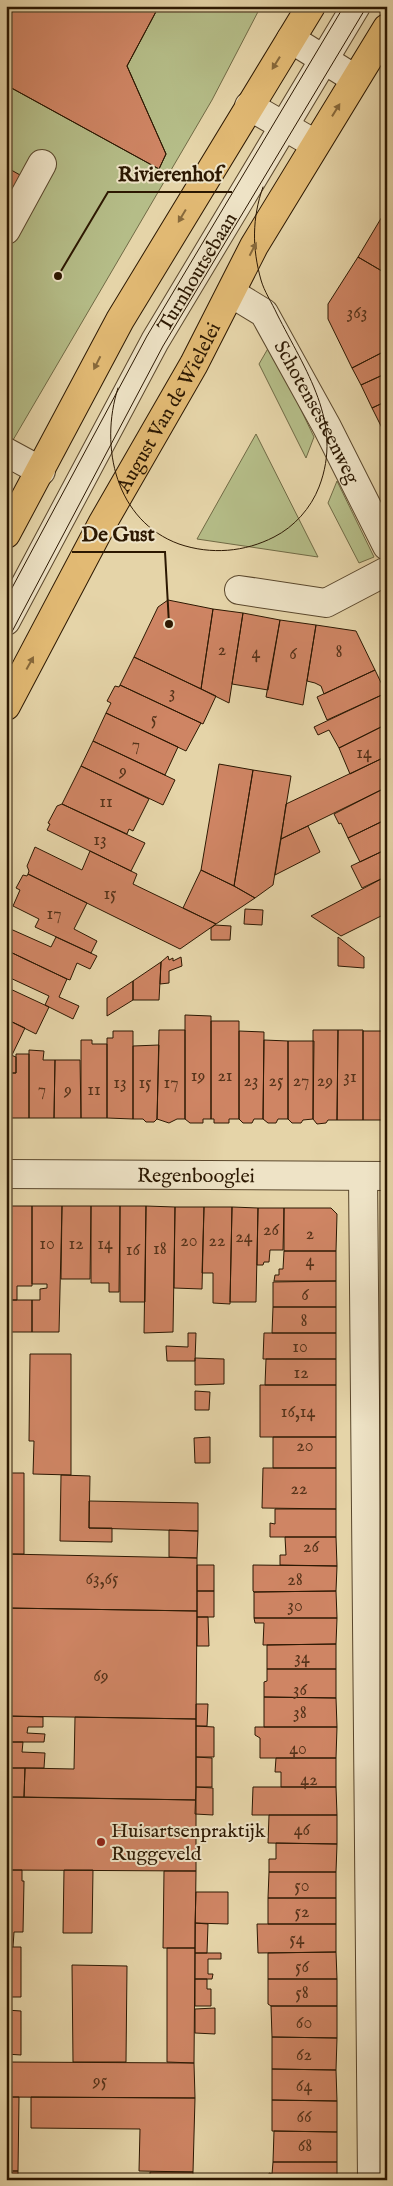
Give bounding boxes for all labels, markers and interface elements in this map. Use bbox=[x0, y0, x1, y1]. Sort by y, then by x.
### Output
one-way arrow bbox=[271, 56, 281, 69]
one-way arrow bbox=[332, 103, 341, 117]
callout: Rivierenhof bbox=[108, 156, 232, 192]
text: Rivierenhof bbox=[118, 162, 226, 189]
street label: Turnhoutsebaan bbox=[153, 208, 243, 337]
one-way arrow bbox=[178, 210, 187, 223]
one-way arrow bbox=[249, 242, 257, 256]
house number: 363 bbox=[346, 302, 368, 325]
street label: August Van de Wielelei bbox=[111, 319, 227, 498]
street label: Schotensesteenweg bbox=[268, 336, 365, 489]
one-way arrow bbox=[93, 356, 101, 371]
callout: De Gust bbox=[72, 516, 165, 552]
text: De Gust bbox=[81, 522, 155, 549]
house number: 2 bbox=[218, 639, 226, 662]
house number: 8 bbox=[335, 641, 343, 664]
house number: 4 bbox=[252, 642, 261, 665]
house number: 6 bbox=[289, 643, 297, 666]
one-way arrow bbox=[25, 656, 34, 670]
house number: 3 bbox=[169, 682, 175, 705]
house number: 5 bbox=[151, 708, 158, 731]
house number: 7 bbox=[132, 734, 140, 757]
house number: 14 bbox=[356, 742, 372, 765]
house number: 9 bbox=[118, 760, 127, 783]
house number: 11 bbox=[99, 791, 113, 814]
house number: 13 bbox=[93, 829, 107, 852]
house number: 15 bbox=[103, 883, 117, 906]
house number: 17 bbox=[46, 903, 62, 926]
house number: 19 bbox=[191, 1065, 205, 1088]
house number: 21 bbox=[217, 1065, 233, 1088]
house number: 31 bbox=[343, 1066, 357, 1089]
house number: 23 bbox=[243, 1070, 259, 1093]
house number: 25 bbox=[269, 1070, 284, 1093]
house number: 27 bbox=[293, 1070, 309, 1093]
house number: 29 bbox=[317, 1070, 333, 1093]
house number: 13 bbox=[113, 1072, 127, 1095]
house number: 15 bbox=[138, 1072, 152, 1095]
house number: 17 bbox=[163, 1072, 179, 1095]
house number: 7 bbox=[38, 1079, 46, 1102]
house number: 9 bbox=[63, 1079, 72, 1102]
house number: 11 bbox=[87, 1079, 101, 1102]
street label: Regenbooglei bbox=[137, 1164, 255, 1189]
house number: 26 bbox=[263, 1219, 279, 1242]
house number: 2 bbox=[306, 1223, 314, 1246]
house number: 24 bbox=[235, 1226, 253, 1249]
house number: 20 bbox=[180, 1230, 198, 1253]
house number: 22 bbox=[209, 1230, 225, 1253]
house number: 10 bbox=[39, 1233, 55, 1256]
house number: 12 bbox=[68, 1233, 84, 1256]
house number: 14 bbox=[97, 1233, 113, 1256]
house number: 18 bbox=[153, 1238, 167, 1261]
house number: 16 bbox=[126, 1239, 141, 1262]
house number: 4 bbox=[306, 1250, 315, 1273]
house number: 6 bbox=[301, 1284, 309, 1307]
house number: 8 bbox=[300, 1310, 308, 1333]
house number: 10 bbox=[292, 1336, 308, 1359]
house number: 12 bbox=[293, 1362, 309, 1385]
house number: 16,14 bbox=[281, 1401, 315, 1424]
house number: 20 bbox=[296, 1435, 314, 1458]
house number: 22 bbox=[291, 1478, 307, 1501]
house number: 26 bbox=[303, 1536, 319, 1559]
house number: 63,65 bbox=[85, 1568, 119, 1591]
house number: 28 bbox=[287, 1569, 303, 1592]
house number: 30 bbox=[287, 1595, 303, 1618]
house number: 34 bbox=[294, 1647, 310, 1670]
house number: 69 bbox=[93, 1665, 109, 1688]
house number: 36 bbox=[293, 1679, 308, 1702]
house number: 38 bbox=[293, 1702, 307, 1725]
house number: 40 bbox=[289, 1738, 307, 1761]
house number: 42 bbox=[300, 1769, 318, 1792]
place label: Huisartsenpraktijk Ruggeveld bbox=[111, 1819, 266, 1867]
house number: 46 bbox=[294, 1819, 311, 1842]
marker: Huisartsenpraktijk Ruggeveld bbox=[95, 1836, 107, 1848]
house number: 50 bbox=[294, 1875, 310, 1898]
house number: 52 bbox=[295, 1901, 309, 1924]
house number: 54 bbox=[289, 1928, 305, 1951]
house number: 56 bbox=[295, 1956, 309, 1979]
house number: 58 bbox=[295, 1982, 309, 2005]
house number: 60 bbox=[296, 2012, 312, 2035]
house number: 62 bbox=[296, 2044, 312, 2067]
house number: 95 bbox=[92, 2070, 108, 2093]
house number: 64 bbox=[296, 2075, 312, 2098]
house number: 66 bbox=[296, 2106, 312, 2129]
house number: 68 bbox=[298, 2135, 312, 2158]

